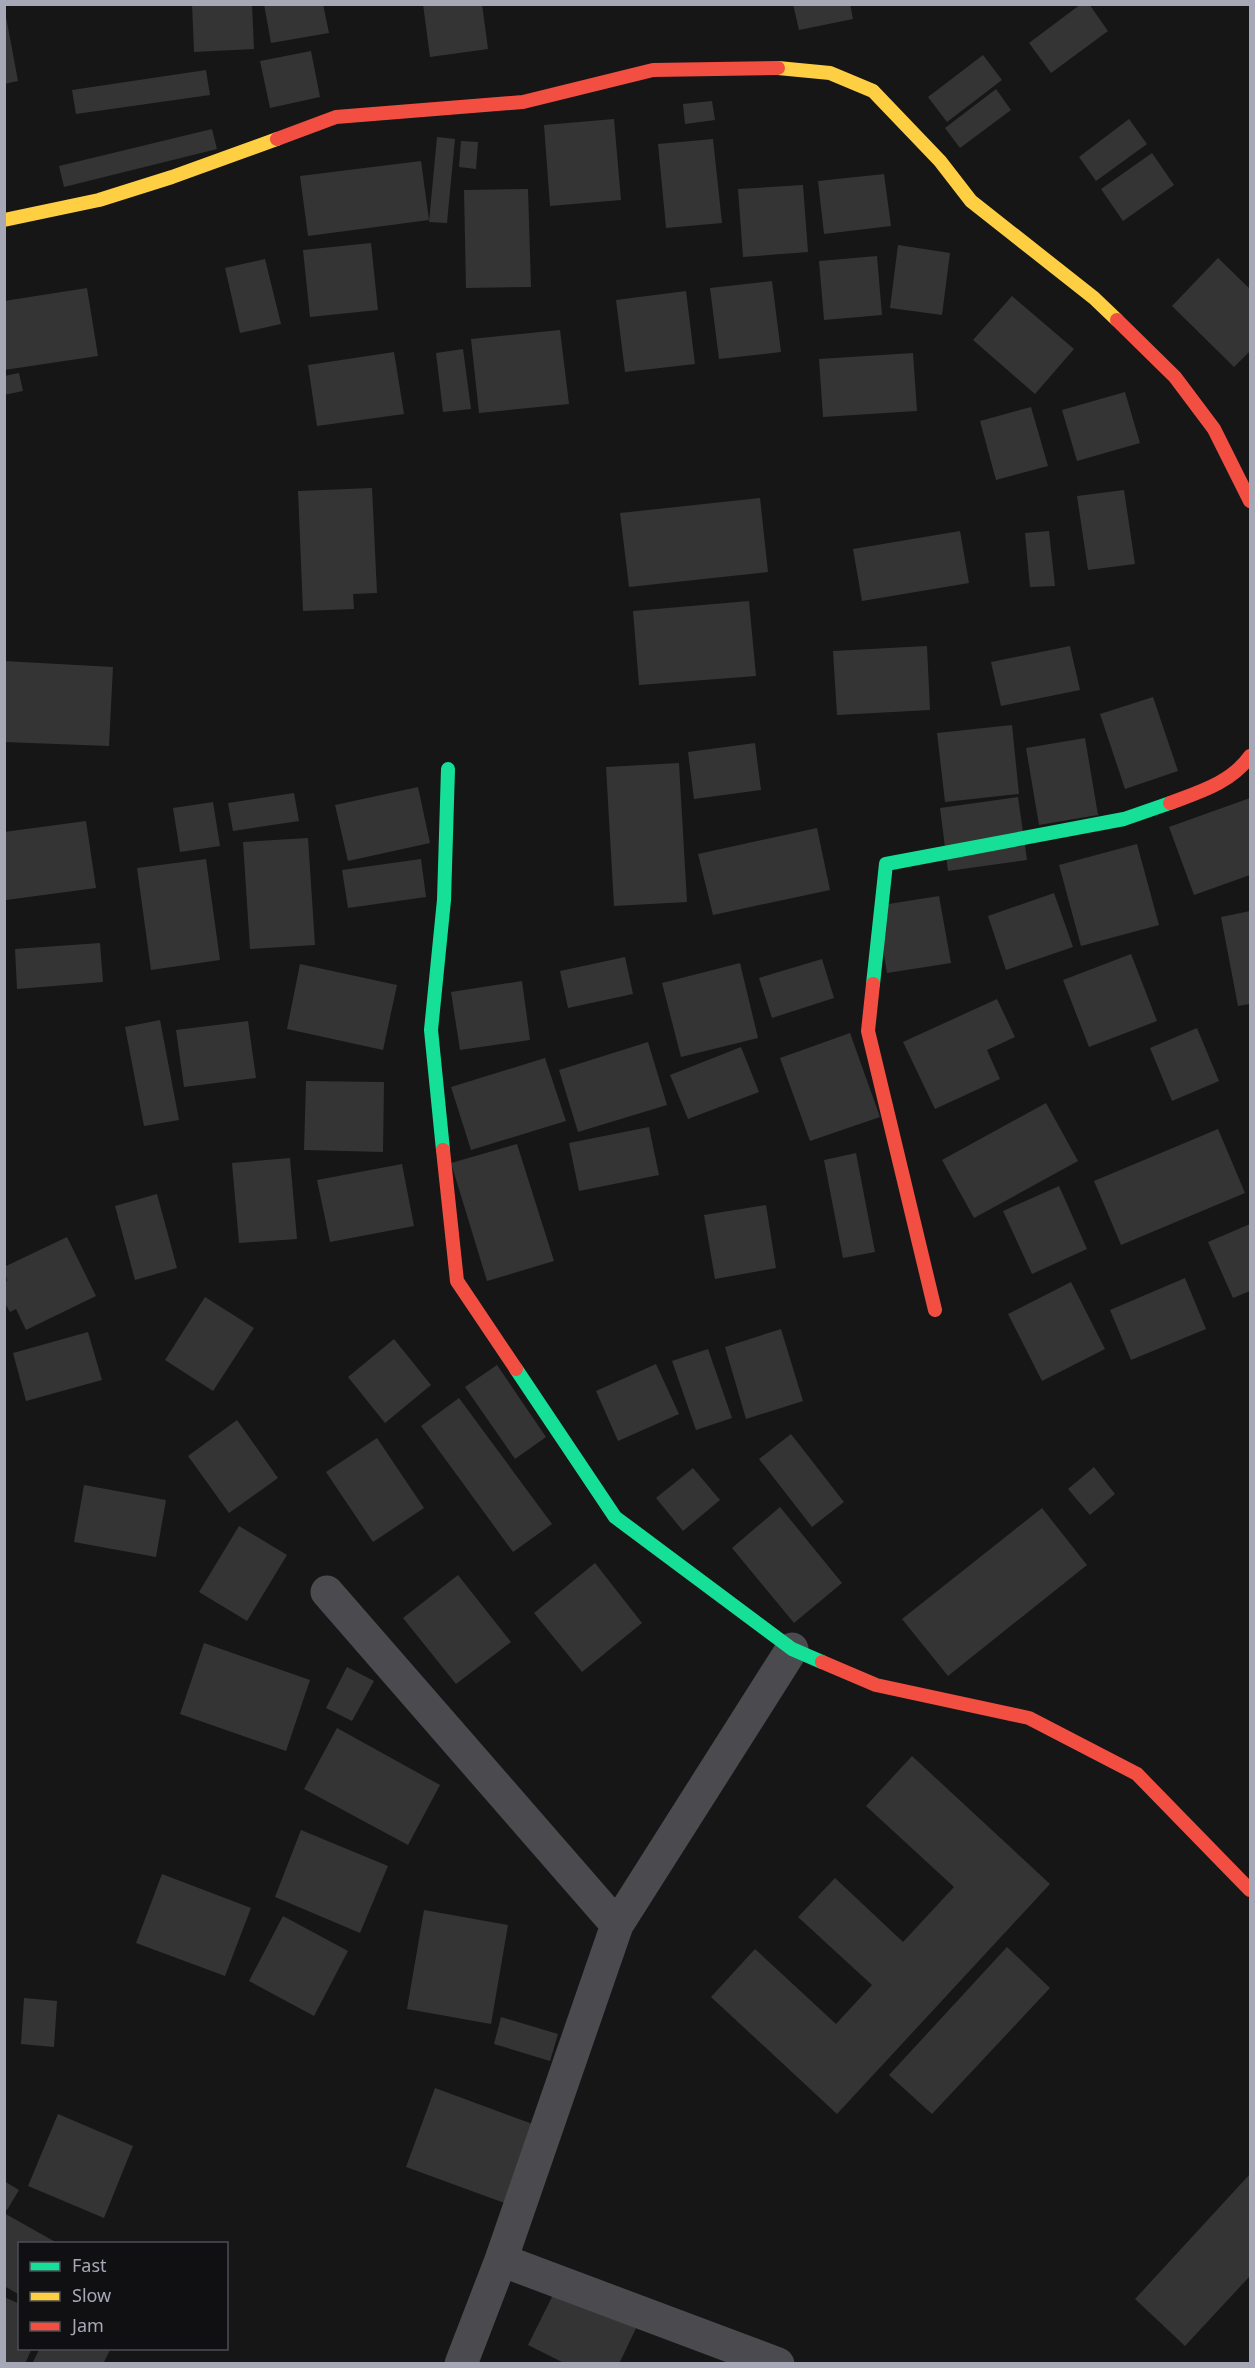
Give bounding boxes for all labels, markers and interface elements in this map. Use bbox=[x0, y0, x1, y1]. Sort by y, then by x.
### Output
legend bbox=[18, 2242, 228, 2350]
text: Fast bbox=[72, 2253, 107, 2277]
text: Slow bbox=[72, 2283, 111, 2307]
text: Jam bbox=[70, 2313, 104, 2337]

